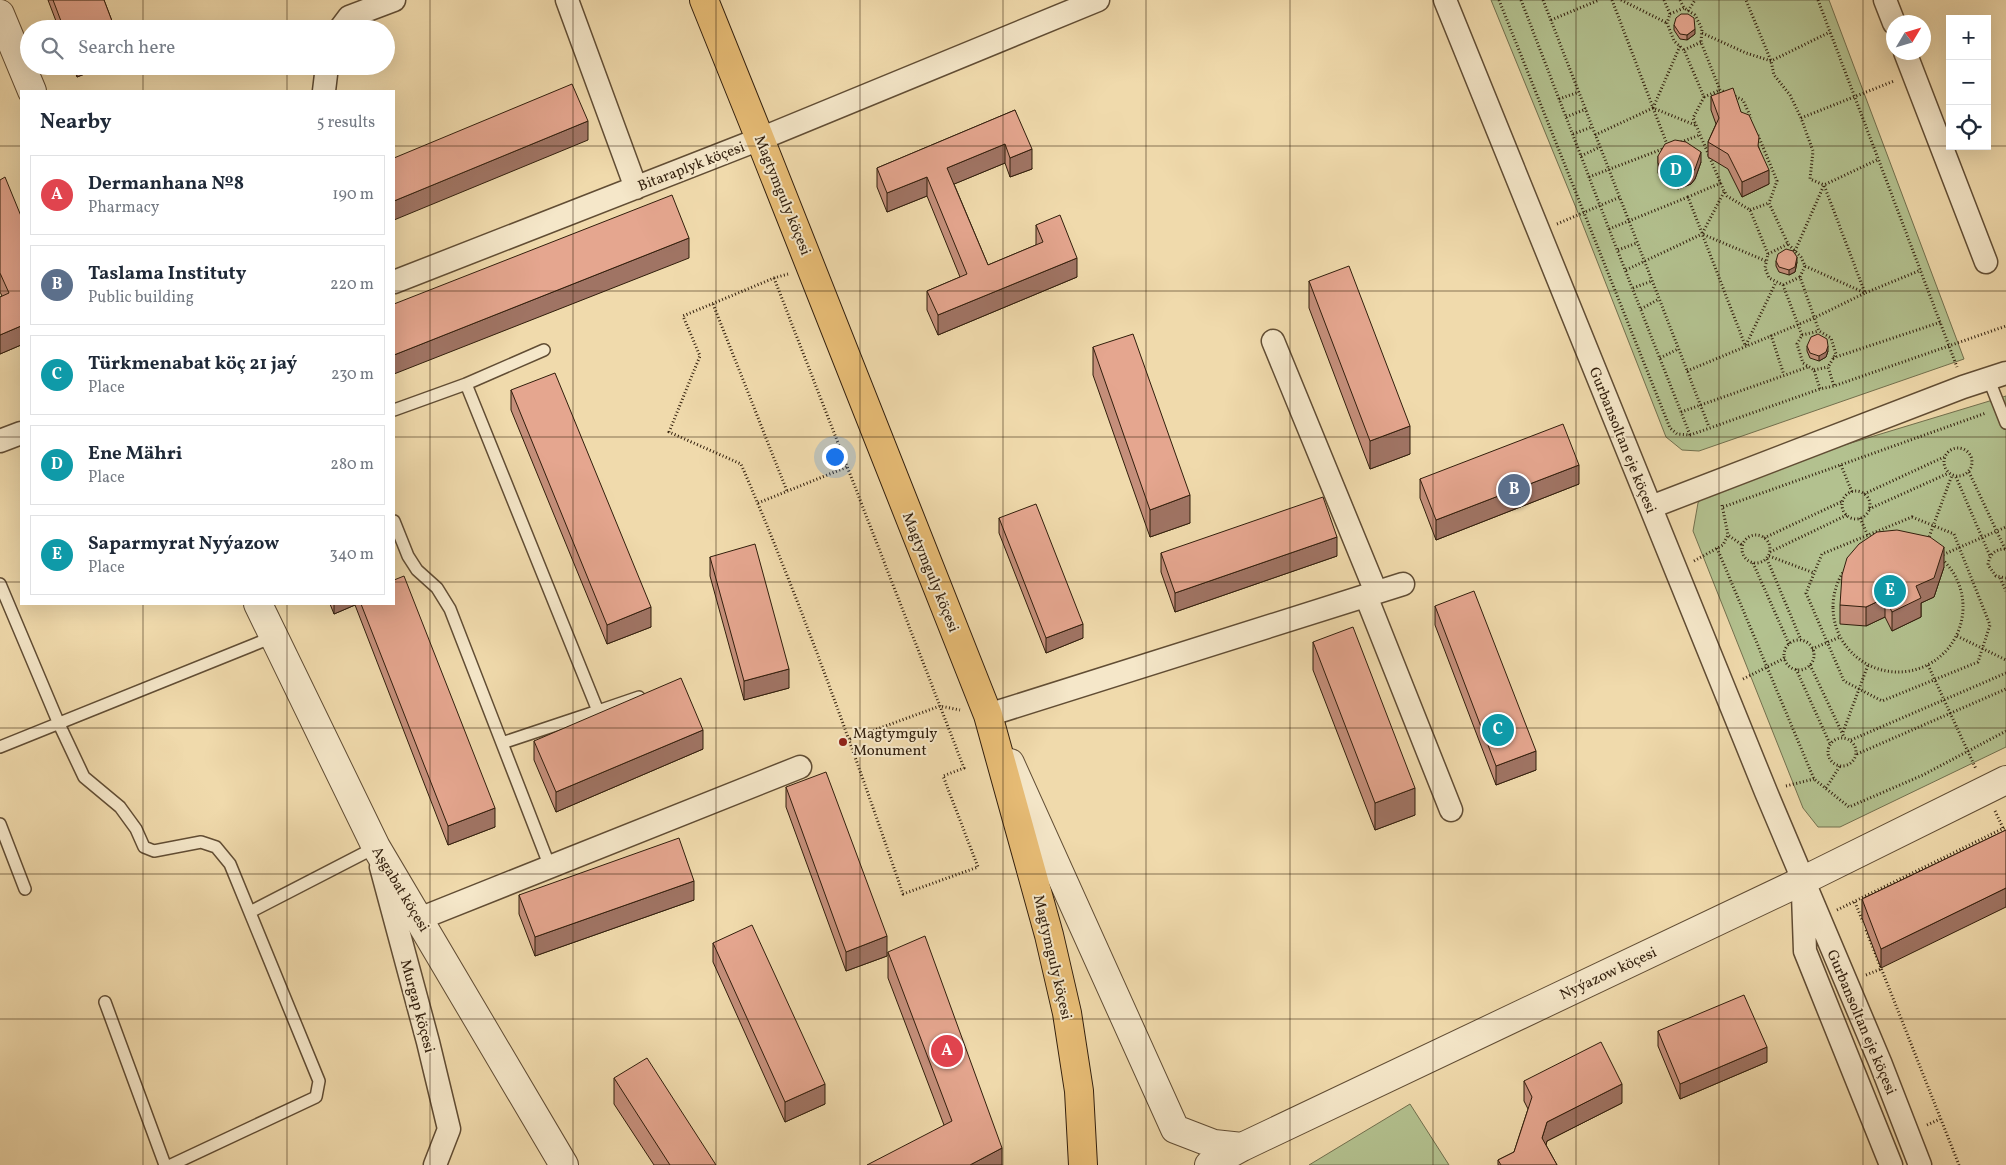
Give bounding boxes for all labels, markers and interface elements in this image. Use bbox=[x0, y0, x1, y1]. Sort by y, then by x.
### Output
north arrow bbox=[1886, 15, 1931, 60]
map controls bbox=[1946, 15, 1991, 150]
button: + bbox=[1946, 15, 1991, 60]
search box bbox=[20, 20, 395, 75]
icon: search bbox=[38, 34, 66, 62]
text: Search here bbox=[78, 35, 175, 61]
button: − bbox=[1946, 60, 1991, 105]
button: locate bbox=[1946, 105, 1991, 150]
text: Nearby bbox=[40, 108, 111, 137]
text: 5 results bbox=[317, 112, 375, 134]
street label: Magtymguly köçesi bbox=[748, 132, 815, 259]
street label: Bitaraplyk köçesi bbox=[635, 137, 748, 197]
pin: D bbox=[1660, 152, 1692, 190]
text: Dermanhana №8 bbox=[88, 171, 244, 197]
text: A bbox=[51, 184, 63, 206]
text: 190 m bbox=[332, 184, 374, 206]
text: Pharmacy bbox=[88, 197, 159, 219]
text: Taslama Instituty bbox=[88, 261, 246, 287]
text: B bbox=[52, 274, 62, 296]
text: 220 m bbox=[330, 274, 374, 296]
text: Public building bbox=[88, 287, 194, 309]
text: Türkmenabat köç 21 jaý bbox=[88, 351, 297, 377]
text: C bbox=[52, 364, 62, 386]
text: 230 m bbox=[331, 364, 374, 386]
street label: Gurbansoltan eje köçesi bbox=[1583, 364, 1661, 517]
text: Place bbox=[88, 377, 125, 399]
text: Ene Mähri bbox=[88, 441, 182, 467]
your location bbox=[822, 444, 848, 470]
text: D bbox=[51, 454, 63, 476]
text: 280 m bbox=[330, 454, 374, 476]
text: Place bbox=[88, 467, 125, 489]
pin: B bbox=[1498, 471, 1530, 509]
street label: Magtymguly köçesi bbox=[896, 509, 963, 636]
text: Saparmyrat Nyýazow bbox=[88, 531, 279, 557]
text: E bbox=[52, 544, 62, 566]
text: 340 m bbox=[330, 544, 374, 566]
text: Place bbox=[88, 557, 125, 579]
pin: E bbox=[1874, 572, 1906, 610]
pin: C bbox=[1482, 711, 1514, 749]
place label: Magtymguly Monument bbox=[853, 724, 937, 762]
marker: Magtymguly Monument bbox=[837, 736, 849, 748]
street label: Aşgabat köçesi bbox=[366, 843, 434, 937]
street label: Magtymguly köçesi bbox=[1027, 893, 1076, 1022]
street label: Nyýazow köçesi bbox=[1557, 943, 1661, 1006]
street label: Gurbansoltan eje köçesi bbox=[1820, 947, 1901, 1098]
street label: Murgap köçesi bbox=[394, 957, 439, 1055]
pin: A bbox=[931, 1032, 963, 1070]

